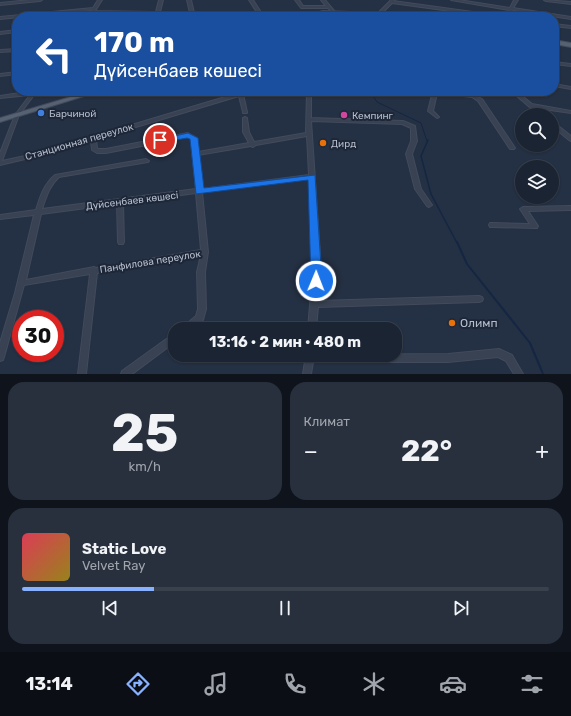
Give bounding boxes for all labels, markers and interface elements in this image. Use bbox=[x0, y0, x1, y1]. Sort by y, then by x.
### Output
text: 170 m bbox=[94, 26, 175, 59]
icon: left bbox=[28, 28, 80, 80]
text: Дүйсенбаев көшесі bbox=[94, 60, 262, 82]
marker: Барчиной bbox=[36, 108, 46, 118]
place label: Барчиной bbox=[49, 108, 96, 120]
map controls bbox=[515, 108, 559, 204]
button: search bbox=[515, 108, 559, 152]
marker: Кемпинг bbox=[339, 110, 349, 120]
place label: Кемпинг bbox=[352, 110, 394, 122]
street label: Станционная переулок bbox=[24, 121, 135, 163]
pin bbox=[143, 123, 177, 157]
icon: arrive bbox=[149, 129, 171, 151]
marker: Дирд bbox=[318, 138, 328, 148]
place label: Дирд bbox=[331, 138, 356, 150]
button: layers bbox=[515, 160, 559, 204]
street label: Дүйсенбаев көшесі bbox=[85, 189, 179, 213]
street label: Панфилова переулок bbox=[99, 248, 202, 276]
position arrow bbox=[295, 260, 337, 302]
speed limit sign: 30 bbox=[12, 310, 64, 362]
place label: Олимп bbox=[460, 316, 498, 330]
marker: Олимп bbox=[447, 318, 457, 328]
text: 13:16 · 2 мин · 480 m bbox=[209, 333, 361, 351]
text: 25 bbox=[111, 402, 178, 464]
text: Климат bbox=[304, 414, 350, 429]
text: 22° bbox=[401, 433, 452, 469]
text: − bbox=[304, 438, 318, 465]
text: + bbox=[535, 438, 549, 465]
text: km/h bbox=[129, 459, 161, 474]
text: Static Love bbox=[82, 540, 166, 558]
text: Velvet Ray bbox=[82, 558, 145, 573]
icon: previous bbox=[99, 597, 121, 619]
icon: pause bbox=[274, 597, 296, 619]
icon: next bbox=[450, 597, 472, 619]
icon: directions bbox=[124, 670, 152, 698]
icon: music bbox=[202, 670, 230, 698]
icon: phone bbox=[281, 670, 309, 698]
icon: climate bbox=[360, 670, 388, 698]
icon: car bbox=[439, 670, 467, 698]
icon: filters bbox=[518, 670, 546, 698]
text: 13:14 bbox=[25, 673, 73, 695]

